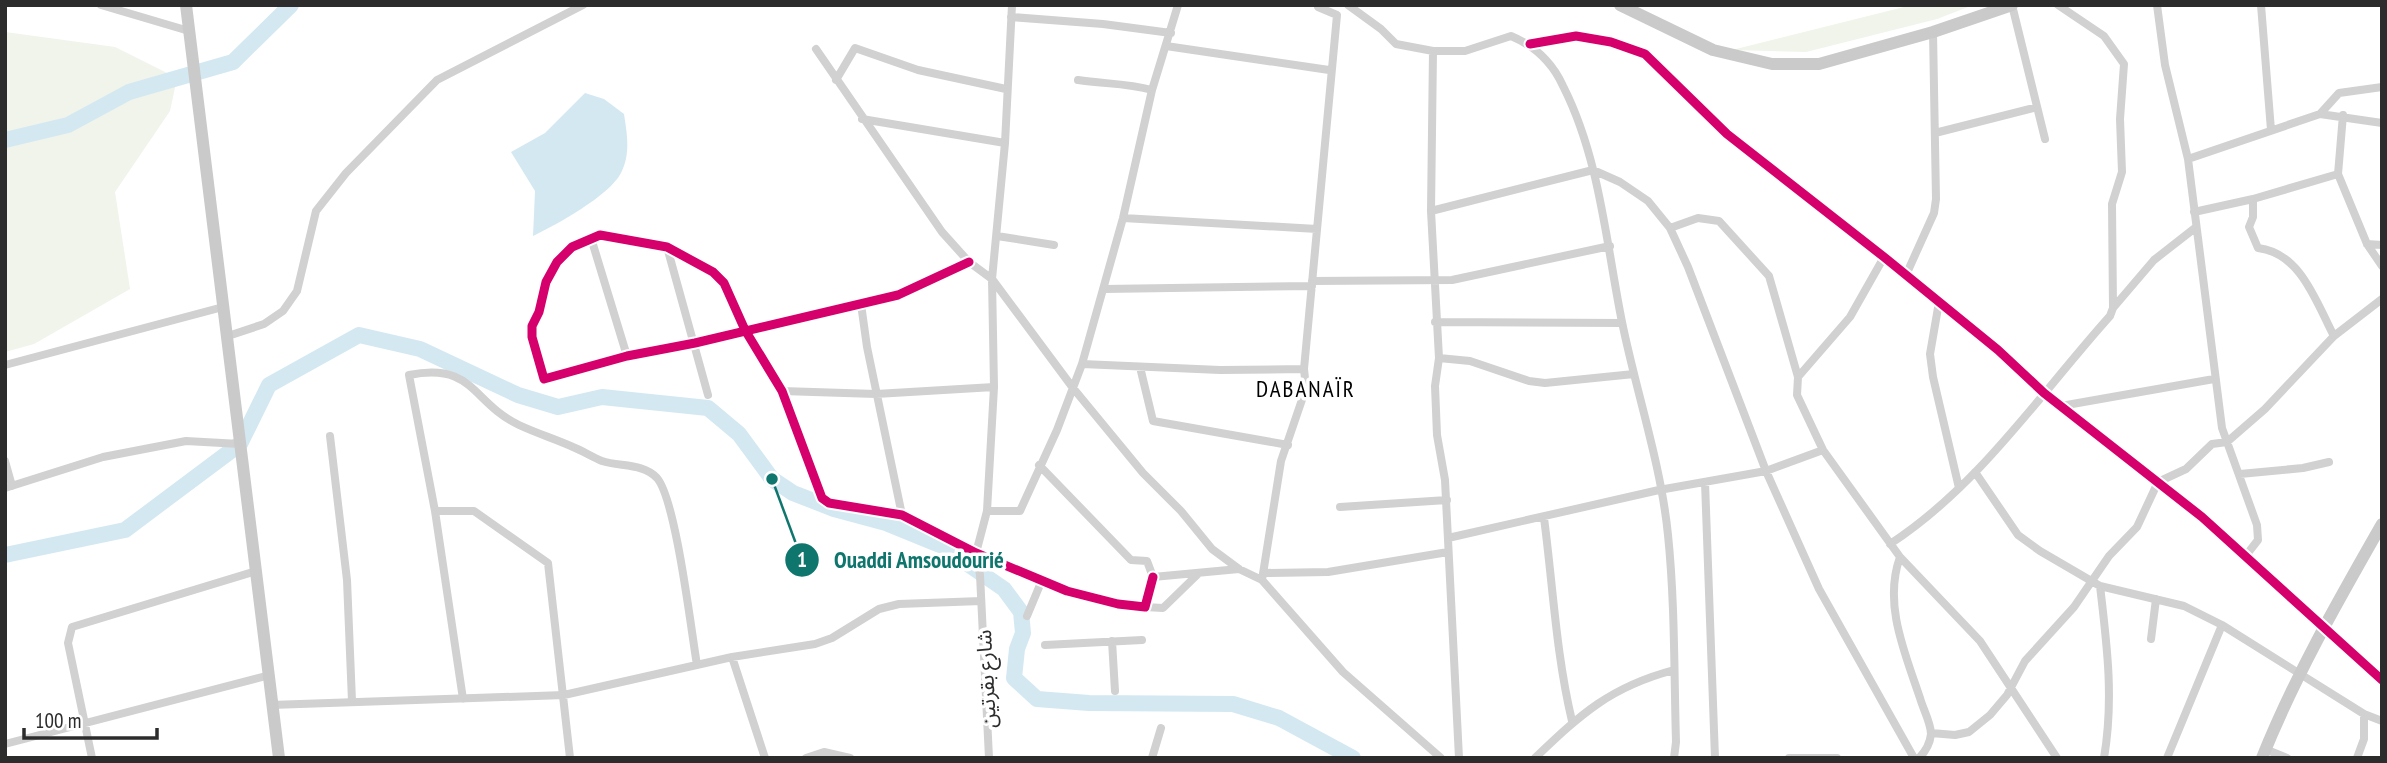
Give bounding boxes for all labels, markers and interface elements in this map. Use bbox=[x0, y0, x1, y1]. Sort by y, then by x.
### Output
district label: DABANAÏR bbox=[1256, 374, 1356, 403]
callout: Ouaddi Amsoudourié bbox=[785, 538, 1018, 582]
text: Ouaddi Amsoudourié bbox=[834, 545, 1004, 574]
text: 1 bbox=[797, 546, 807, 573]
street label: شارع بقرتين bbox=[970, 629, 1004, 729]
scale bar bbox=[24, 696, 158, 740]
text: 100 m bbox=[35, 707, 81, 734]

